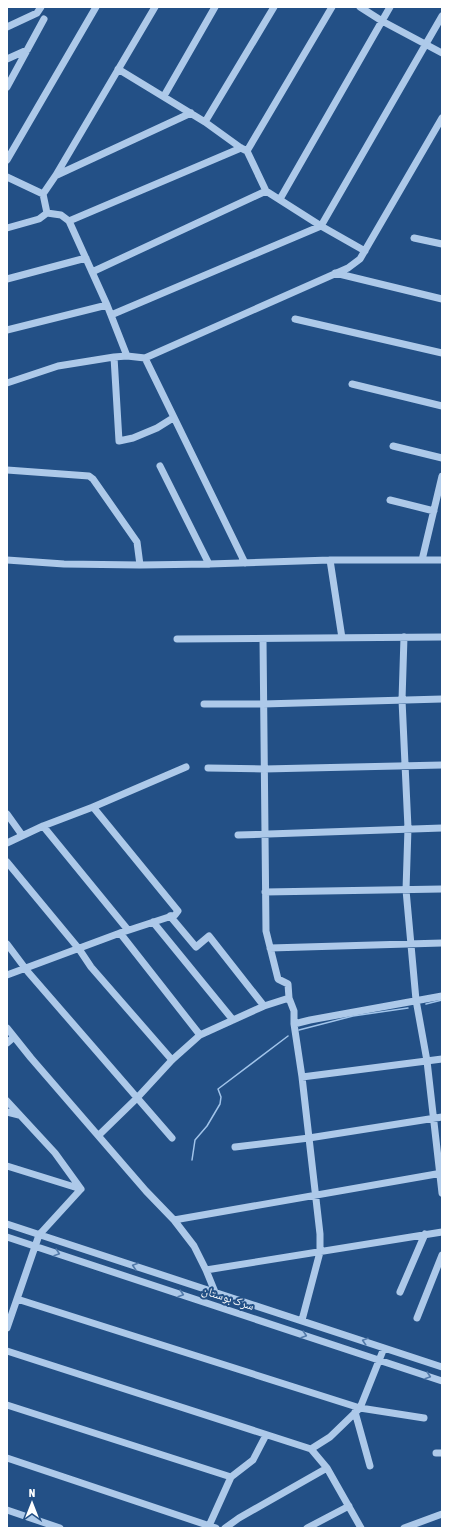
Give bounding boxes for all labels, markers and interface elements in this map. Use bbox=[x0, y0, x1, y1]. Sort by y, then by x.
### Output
one-way arrow bbox=[54, 1249, 61, 1257]
one-way arrow bbox=[132, 1263, 139, 1271]
street label: سرک بوستان bbox=[200, 1283, 256, 1313]
one-way arrow bbox=[177, 1289, 184, 1298]
one-way arrow bbox=[301, 1330, 308, 1339]
one-way arrow bbox=[362, 1338, 369, 1346]
one-way arrow bbox=[424, 1371, 431, 1380]
north arrow bbox=[12, 1483, 52, 1523]
text: N bbox=[29, 1487, 35, 1499]

